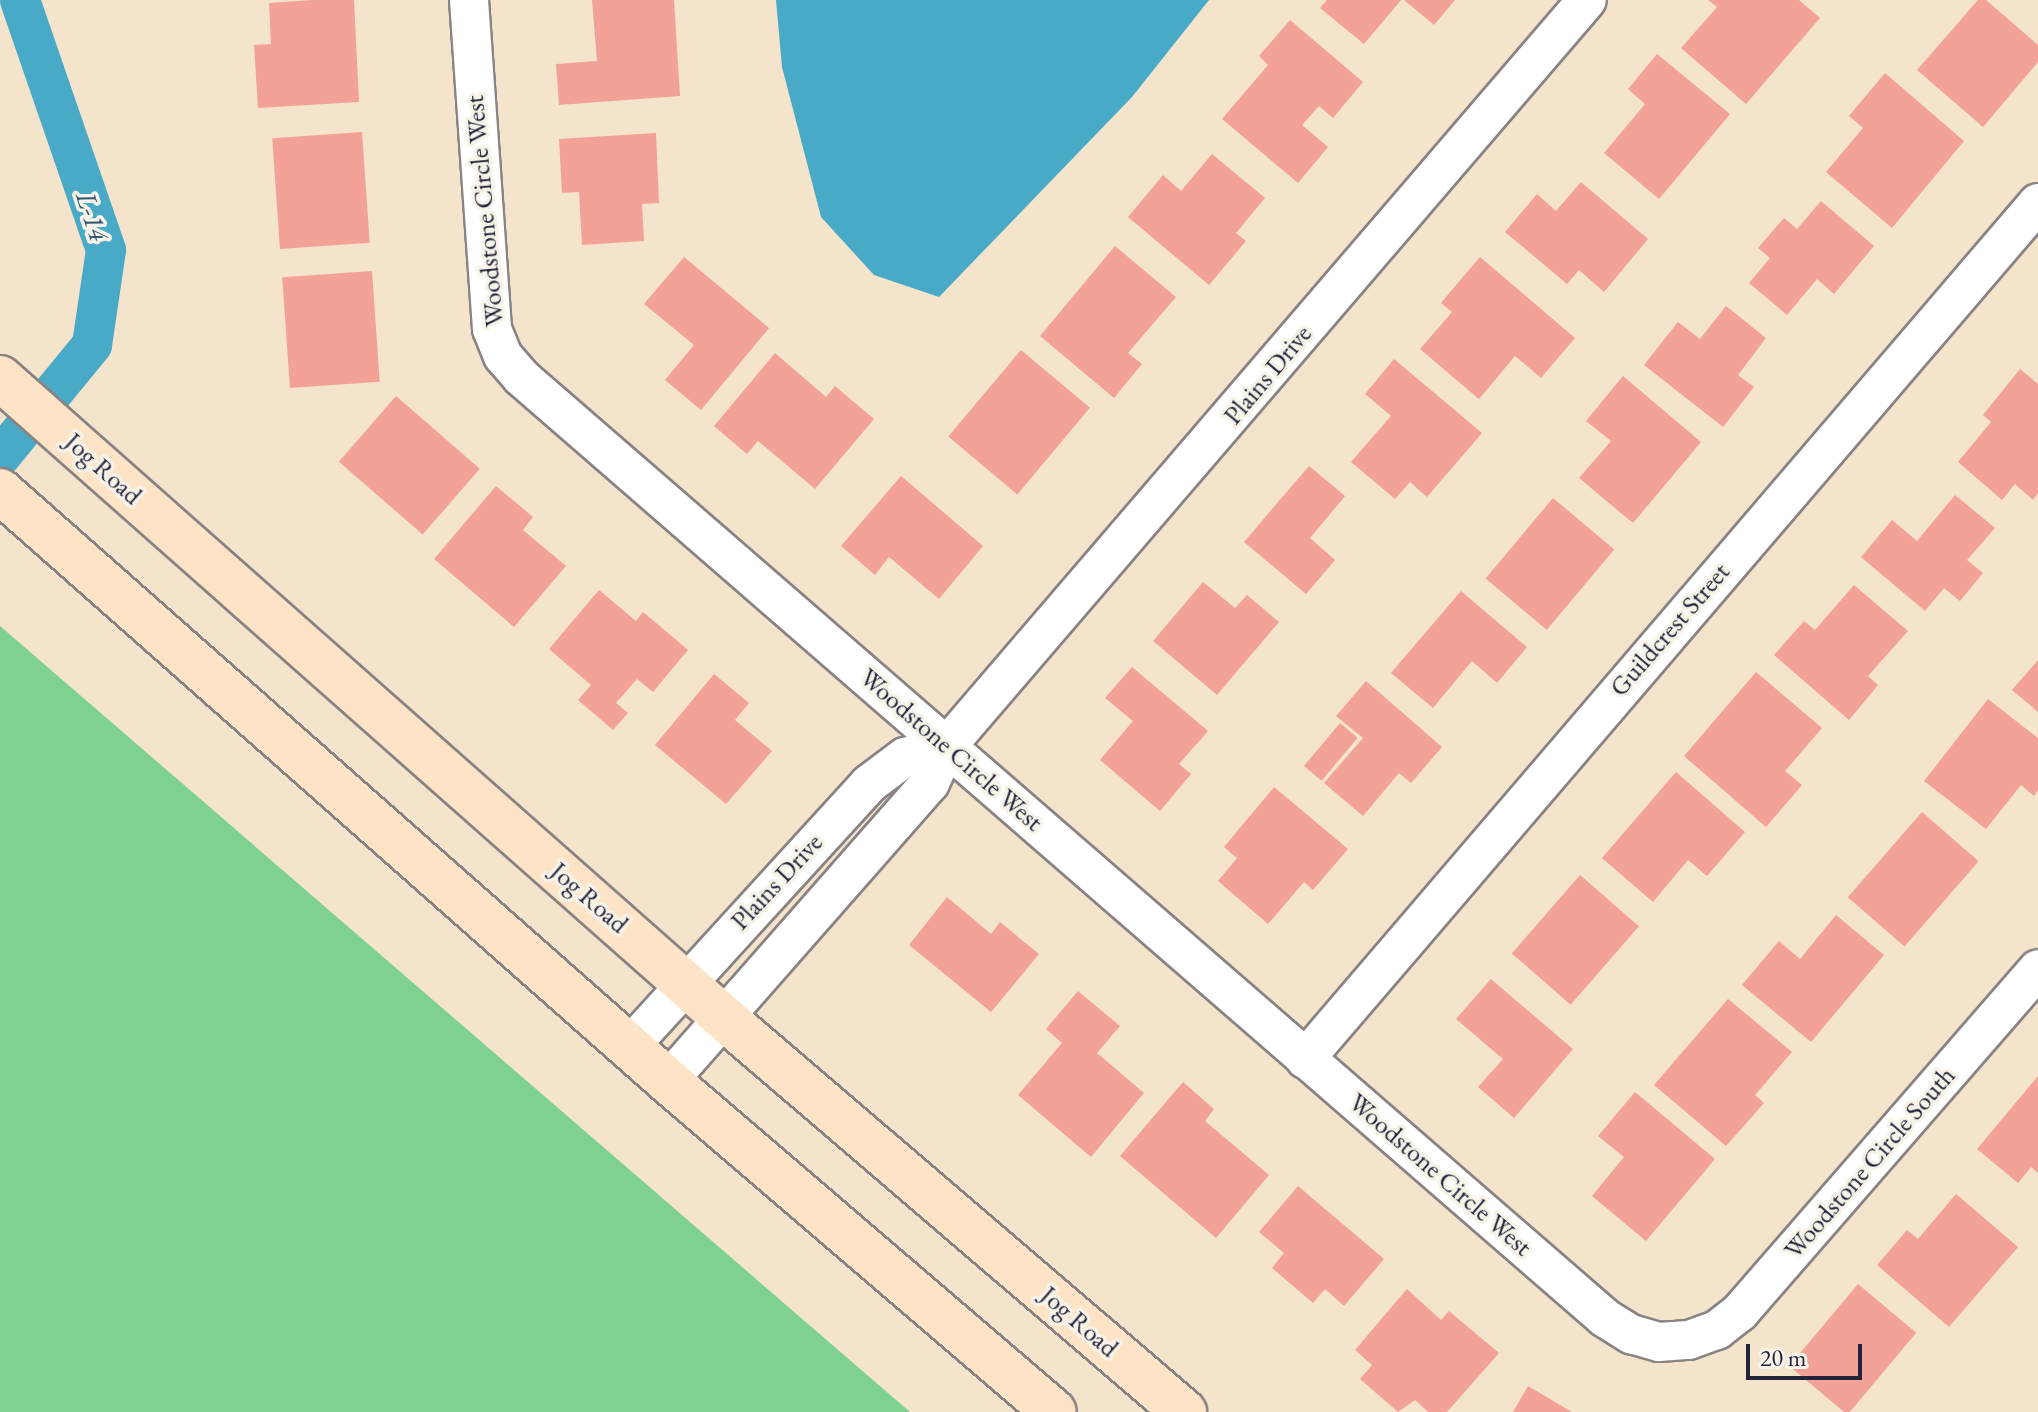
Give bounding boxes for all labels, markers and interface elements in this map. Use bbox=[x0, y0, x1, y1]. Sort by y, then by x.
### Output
street label: Woodstone Circle West bbox=[459, 94, 511, 328]
water label: L-14 bbox=[69, 187, 117, 245]
street label: Plains Drive bbox=[1217, 319, 1319, 431]
street label: Jog Road bbox=[58, 426, 148, 512]
street label: Guildcrest Street bbox=[1604, 557, 1736, 703]
street label: Woodstone Circle West bbox=[853, 662, 1049, 838]
street label: Plains Drive bbox=[725, 827, 829, 937]
street label: Jog Road bbox=[544, 856, 634, 940]
street label: Woodstone Circle South bbox=[1778, 1061, 1962, 1265]
street label: Woodstone Circle West bbox=[1342, 1087, 1538, 1263]
street label: Jog Road bbox=[1034, 1280, 1124, 1364]
scale bar bbox=[1750, 1328, 1866, 1378]
text: 20 m bbox=[1760, 1342, 1807, 1373]

